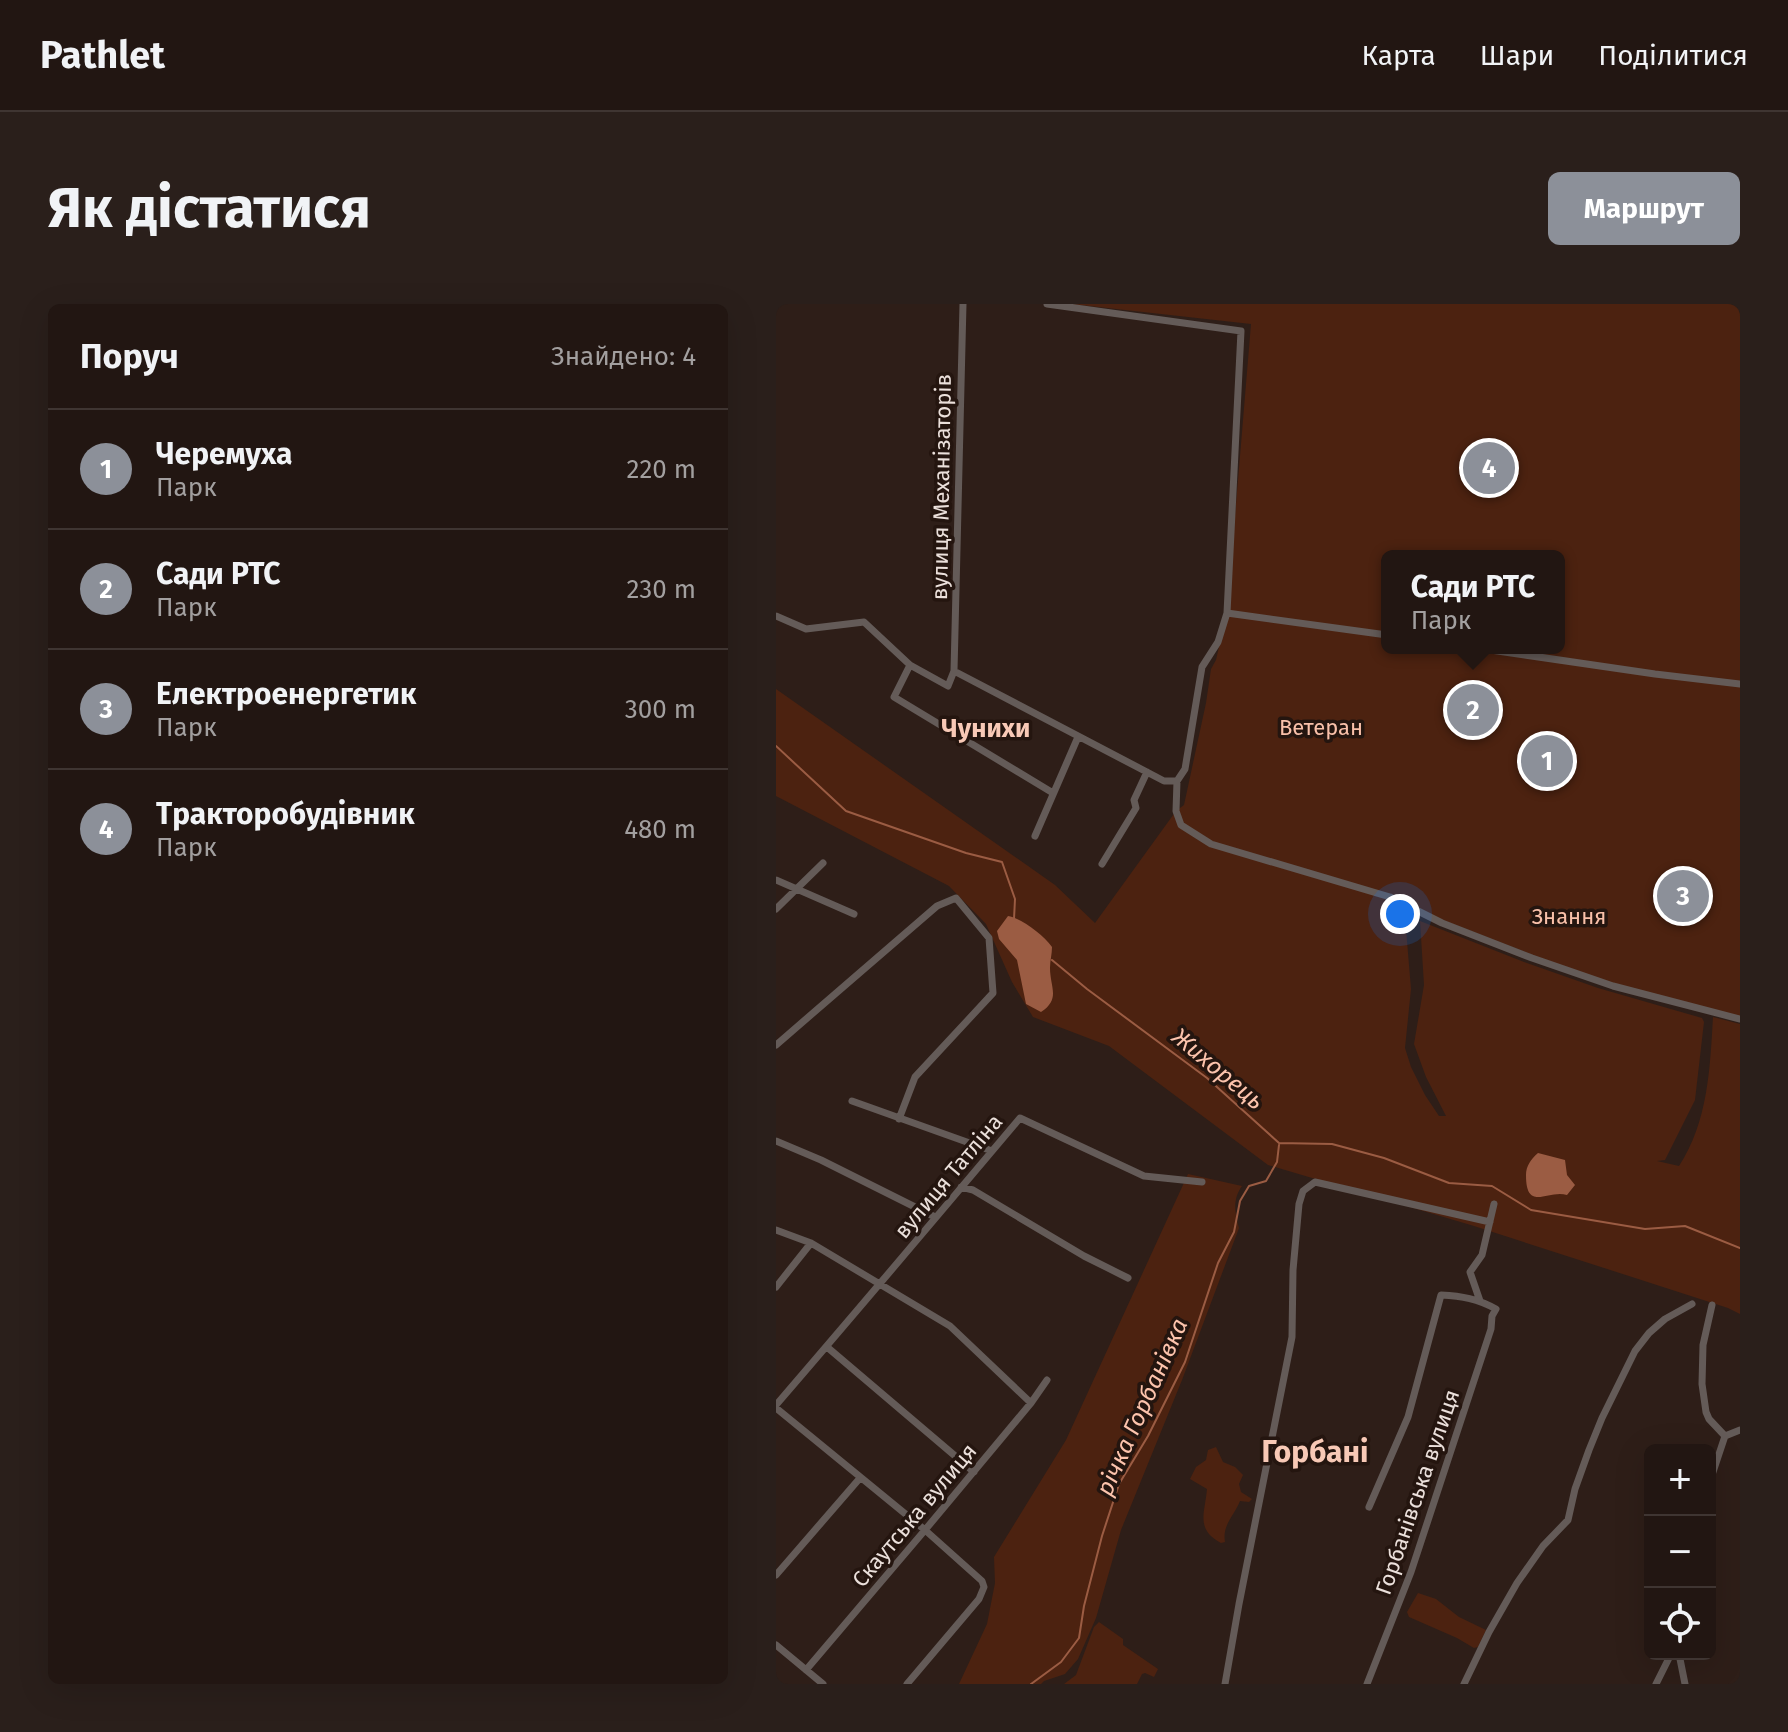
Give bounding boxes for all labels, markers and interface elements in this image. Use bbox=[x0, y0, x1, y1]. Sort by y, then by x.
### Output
text: Pathlet bbox=[40, 32, 165, 78]
text: Карта bbox=[1362, 39, 1436, 72]
text: Шари bbox=[1480, 39, 1554, 72]
text: Поділитися bbox=[1598, 39, 1748, 72]
button: Маршрут bbox=[1548, 172, 1740, 245]
text: Як дістатися bbox=[48, 175, 371, 242]
text: Поруч bbox=[80, 336, 179, 377]
text: Знайдено: 4 bbox=[551, 341, 696, 372]
street label: вулиця Механізаторів bbox=[926, 374, 957, 600]
text: Черемуха bbox=[156, 436, 292, 472]
pin: 4 bbox=[1463, 438, 1515, 498]
text: 1 bbox=[100, 454, 112, 485]
text: 220 m bbox=[627, 454, 696, 485]
text: Парк bbox=[156, 472, 217, 503]
popup bbox=[1381, 550, 1565, 654]
text: Сади РТС bbox=[156, 556, 281, 592]
text: Сади РТС bbox=[1411, 569, 1535, 605]
text: 2 bbox=[99, 574, 113, 605]
text: 230 m bbox=[627, 574, 696, 605]
text: Парк bbox=[156, 592, 217, 623]
text: Парк bbox=[1411, 605, 1471, 636]
text: Електроенергетик bbox=[156, 676, 416, 712]
pin: 2 bbox=[1447, 680, 1499, 740]
text: 3 bbox=[99, 694, 113, 725]
text: 300 m bbox=[625, 694, 696, 725]
text: Парк bbox=[156, 712, 217, 743]
district label: Чунихи bbox=[942, 713, 1030, 744]
park label: Ветеран bbox=[1279, 714, 1363, 741]
pin: 1 bbox=[1521, 731, 1573, 791]
text: Тракторобудівник bbox=[156, 796, 415, 832]
text: 4 bbox=[99, 814, 113, 845]
text: 480 m bbox=[624, 814, 696, 845]
text: Парк bbox=[156, 832, 217, 863]
pin: 3 bbox=[1657, 866, 1709, 926]
your location bbox=[1380, 894, 1420, 934]
park label: Знання bbox=[1532, 903, 1606, 930]
water label: Жихорець bbox=[1166, 1022, 1270, 1115]
street label: вулиця Татліна bbox=[889, 1109, 1008, 1244]
water label: річка Горбанівка bbox=[1090, 1314, 1194, 1500]
street label: Горбанівська вулиця bbox=[1370, 1386, 1465, 1598]
district label: Горбані bbox=[1261, 1434, 1369, 1470]
street label: Скаутська вулиця bbox=[846, 1438, 982, 1593]
map controls bbox=[1644, 1444, 1716, 1660]
button: + bbox=[1644, 1444, 1716, 1516]
button: − bbox=[1644, 1516, 1716, 1588]
button: locate bbox=[1644, 1588, 1716, 1660]

